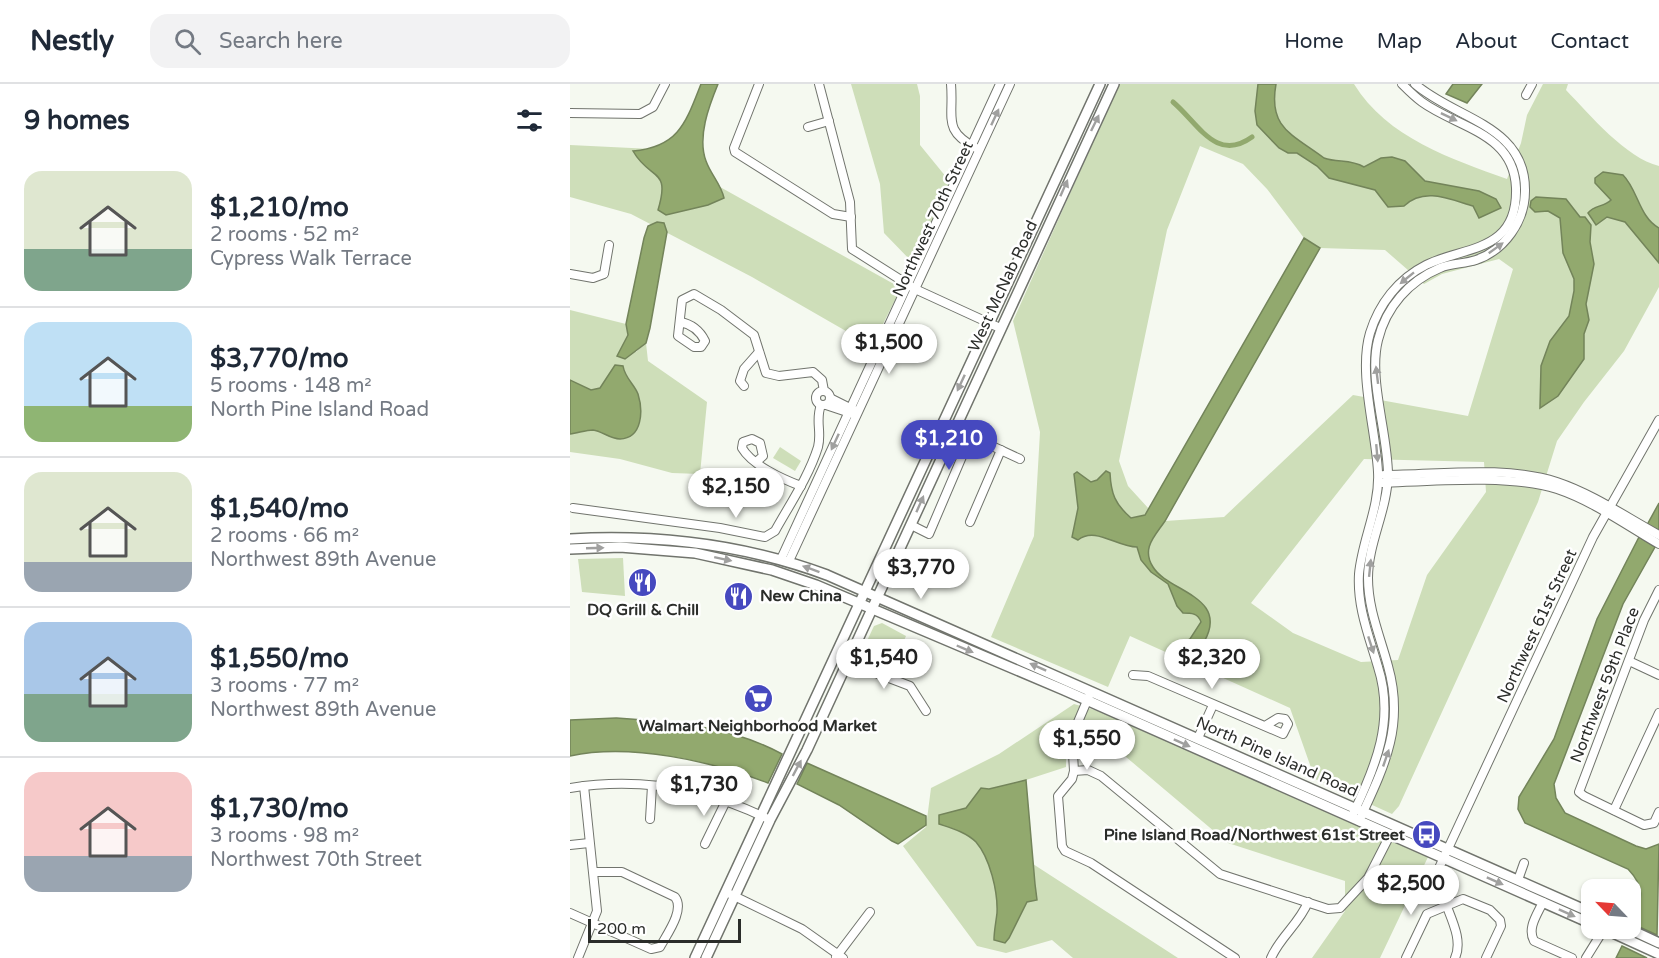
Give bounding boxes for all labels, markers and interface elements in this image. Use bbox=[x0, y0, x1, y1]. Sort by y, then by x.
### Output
search box bbox=[150, 14, 570, 68]
text: Nestly bbox=[30, 24, 114, 58]
icon: search bbox=[171, 25, 204, 58]
text: Search here bbox=[219, 28, 343, 54]
text: Home bbox=[1284, 29, 1344, 54]
text: Map bbox=[1377, 29, 1422, 54]
text: About bbox=[1455, 29, 1517, 54]
text: Contact bbox=[1550, 29, 1629, 54]
icon: filters bbox=[513, 104, 546, 137]
text: 9 homes bbox=[24, 105, 130, 136]
one-way arrow bbox=[990, 107, 1000, 125]
one-way arrow bbox=[1441, 112, 1458, 122]
one-way arrow bbox=[1090, 114, 1100, 131]
street label: Northwest 70th Street bbox=[888, 138, 978, 300]
one-way arrow bbox=[1059, 178, 1069, 196]
text: $1,210/mo bbox=[210, 192, 349, 223]
icon: home bbox=[72, 195, 144, 267]
street label: West McNab Road bbox=[964, 217, 1042, 355]
text: 2 rooms · 52 m² bbox=[210, 223, 359, 247]
one-way arrow bbox=[1487, 242, 1503, 254]
text: Cypress Walk Terrace bbox=[210, 247, 412, 271]
one-way arrow bbox=[1399, 271, 1415, 284]
pin: $1,500 bbox=[840, 324, 938, 375]
text: $1,500 bbox=[855, 331, 923, 355]
text: $3,770/mo bbox=[210, 343, 349, 374]
icon: home bbox=[72, 346, 144, 418]
one-way arrow bbox=[1372, 366, 1382, 385]
text: 5 rooms · 148 m² bbox=[210, 374, 372, 398]
one-way arrow bbox=[957, 374, 966, 391]
text: North Pine Island Road bbox=[210, 398, 429, 422]
pin: $1,210 bbox=[900, 420, 998, 471]
text: $1,210 bbox=[915, 427, 983, 451]
one-way arrow bbox=[830, 433, 839, 450]
one-way arrow bbox=[1372, 444, 1382, 463]
pin: $2,150 bbox=[687, 468, 785, 519]
text: $2,150 bbox=[702, 475, 770, 499]
text: $1,540/mo bbox=[210, 493, 349, 524]
one-way arrow bbox=[915, 495, 925, 513]
icon: home bbox=[72, 496, 144, 568]
text: 2 rooms · 66 m² bbox=[210, 524, 359, 548]
one-way arrow bbox=[586, 543, 605, 552]
street label: Northwest 61st Street bbox=[1493, 546, 1581, 706]
text: Northwest 89th Avenue bbox=[210, 548, 436, 572]
pin: $3,770 bbox=[872, 549, 970, 600]
one-way arrow bbox=[714, 555, 733, 564]
text: $3,770 bbox=[887, 556, 955, 580]
one-way arrow bbox=[1365, 558, 1374, 577]
one-way arrow bbox=[802, 564, 820, 573]
restaurant icon: DQ Grill & Chill bbox=[627, 566, 659, 598]
restaurant icon: New China bbox=[723, 580, 755, 612]
place label: New China bbox=[760, 586, 842, 606]
place label: DQ Grill & Chill bbox=[587, 600, 699, 620]
street label: Northwest 59th Place bbox=[1566, 604, 1644, 766]
one-way arrow bbox=[1367, 636, 1376, 654]
pin: $1,540 bbox=[835, 639, 933, 690]
pin: $2,320 bbox=[1163, 639, 1261, 690]
text: $1,550/mo bbox=[210, 643, 349, 674]
one-way arrow bbox=[956, 645, 974, 654]
icon: home bbox=[72, 646, 144, 718]
text: $1,540 bbox=[850, 646, 918, 670]
text: $2,320 bbox=[1178, 646, 1246, 670]
one-way arrow bbox=[1030, 662, 1047, 671]
text: 3 rooms · 77 m² bbox=[210, 674, 359, 698]
supermarket icon: Walmart Neighborhood Market bbox=[742, 682, 774, 714]
text: Northwest 89th Avenue bbox=[210, 698, 436, 722]
street label: North Pine Island Road bbox=[1193, 712, 1361, 802]
place label: Walmart Neighborhood Market bbox=[639, 716, 878, 736]
pin: $1,550 bbox=[1038, 720, 1136, 771]
text: $1,550 bbox=[1053, 727, 1121, 751]
one-way arrow bbox=[1174, 738, 1192, 748]
one-way arrow bbox=[1382, 749, 1392, 767]
one-way arrow bbox=[793, 760, 802, 777]
pin: $1,730 bbox=[655, 766, 753, 817]
text: $1,730 bbox=[670, 773, 738, 797]
text: $1,730/mo bbox=[210, 793, 349, 824]
icon: home bbox=[72, 796, 144, 868]
bus stop icon: Pine Island Road/Northwest 61st Street bbox=[1410, 819, 1442, 851]
text: 3 rooms · 98 m² bbox=[210, 824, 359, 848]
place label: Pine Island Road/Northwest 61st Street bbox=[1104, 825, 1406, 845]
text: Northwest 70th Street bbox=[210, 848, 422, 872]
pin: $2,500 bbox=[1362, 865, 1460, 916]
text: $2,500 bbox=[1377, 872, 1445, 896]
one-way arrow bbox=[1487, 876, 1505, 886]
north arrow bbox=[1581, 879, 1641, 939]
map controls bbox=[1581, 879, 1641, 939]
one-way arrow bbox=[1559, 908, 1577, 918]
scale bar bbox=[588, 916, 741, 944]
text: 200 m bbox=[597, 919, 646, 939]

